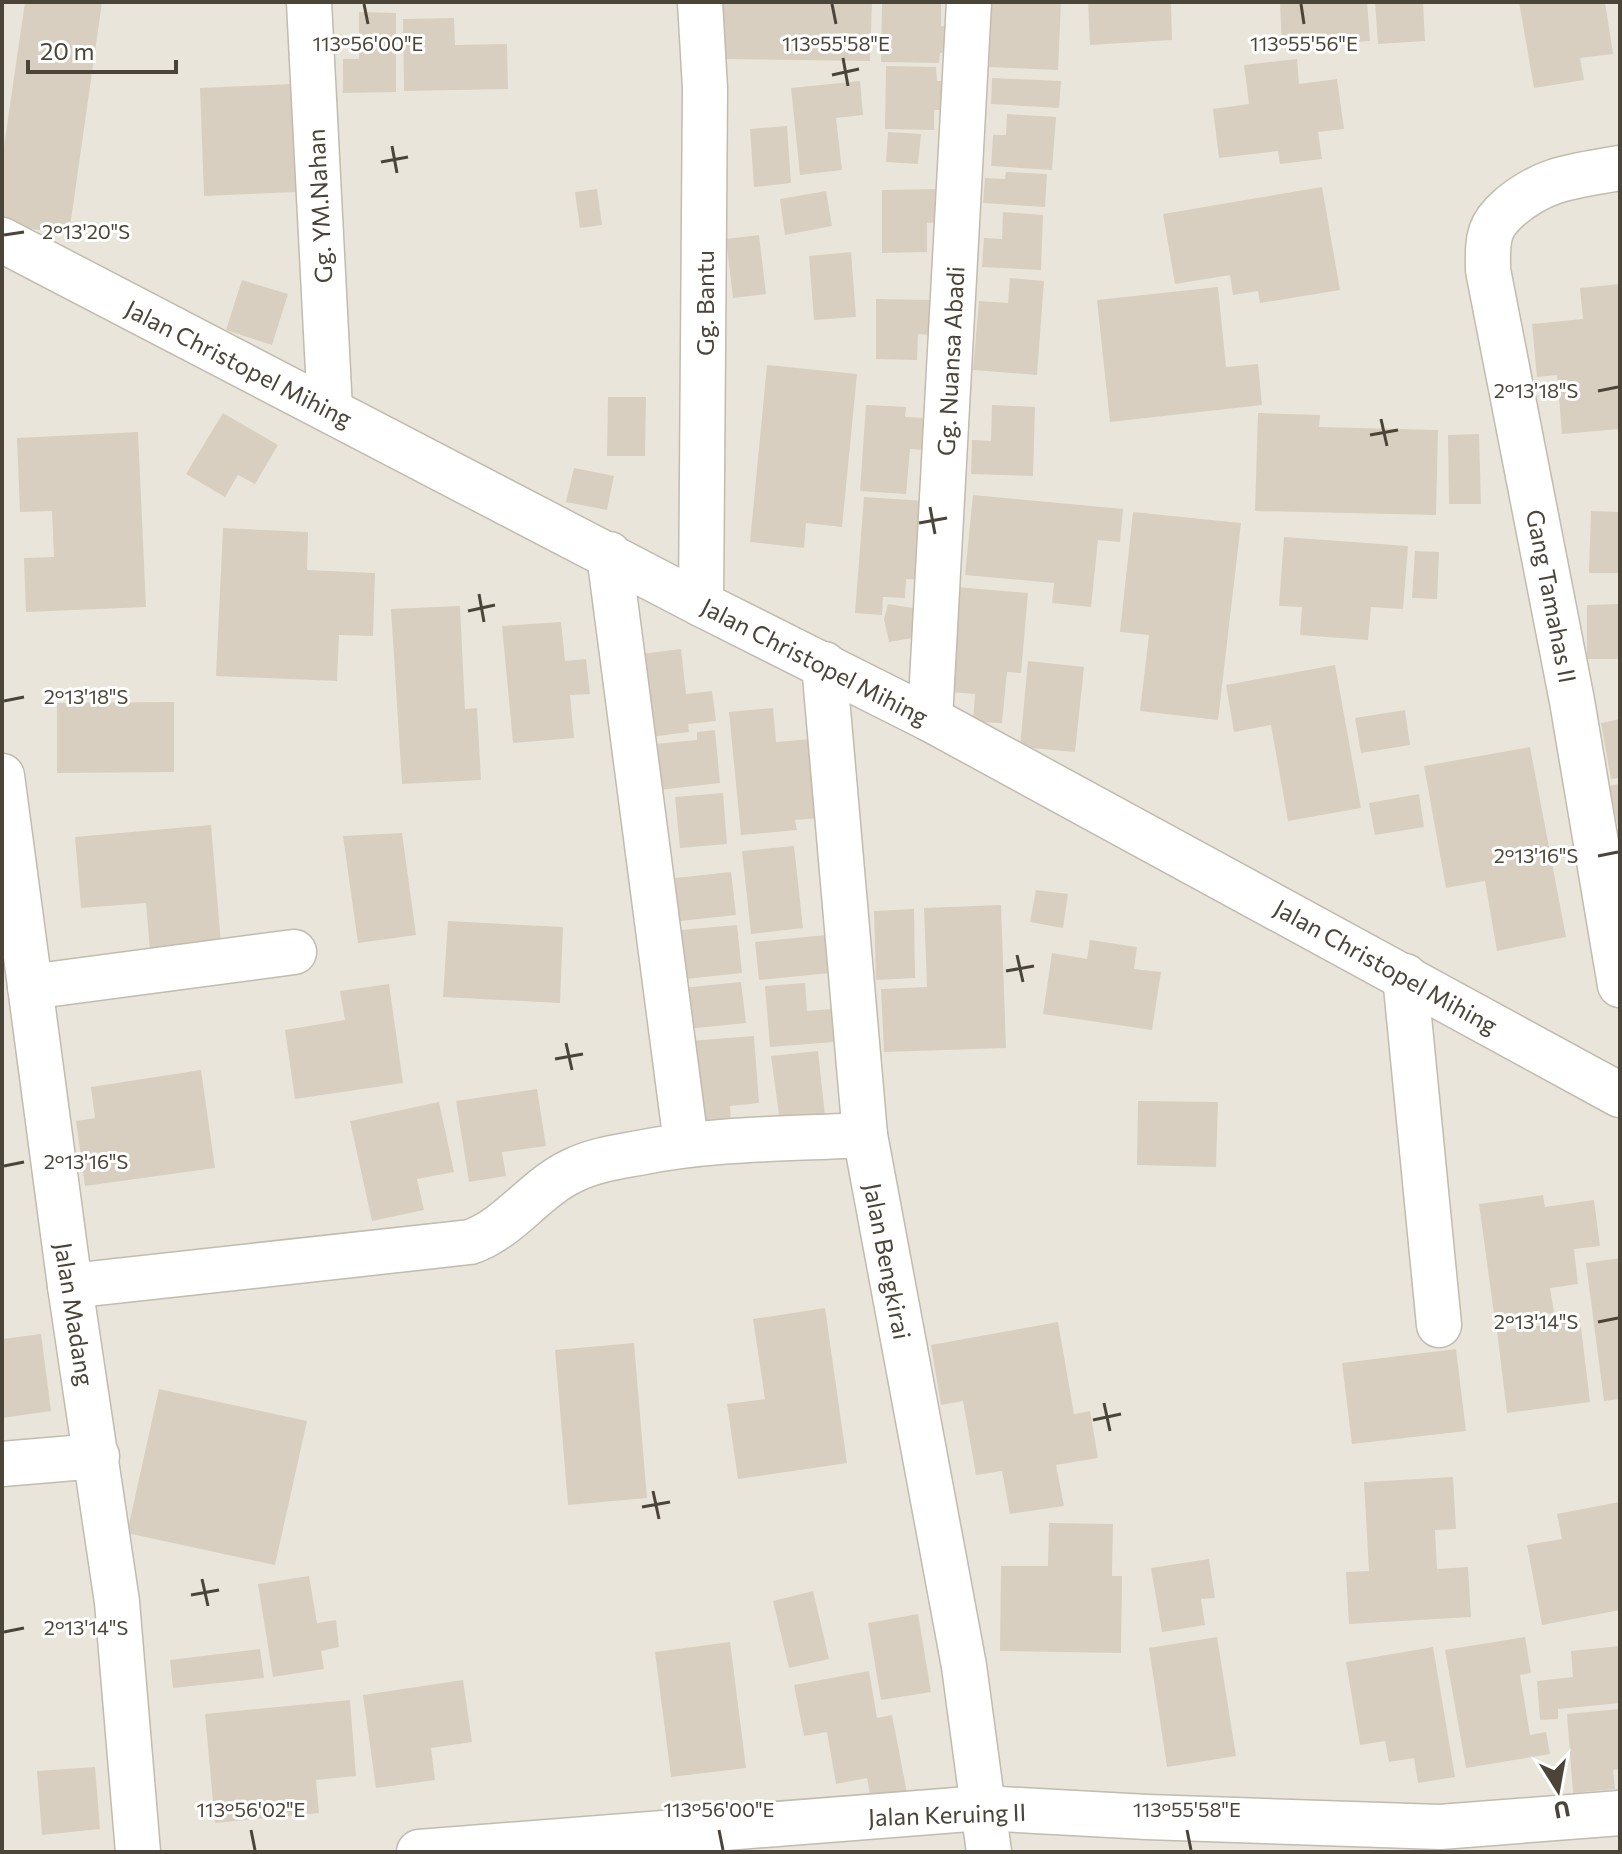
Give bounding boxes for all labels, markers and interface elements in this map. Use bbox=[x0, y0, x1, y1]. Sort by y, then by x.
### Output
scale bar bbox=[28, 24, 176, 74]
text: 113°56'00"E bbox=[313, 31, 423, 55]
text: 113°55'58"E bbox=[782, 31, 890, 55]
text: 113°55'56"E bbox=[1250, 31, 1358, 55]
text: 20 m bbox=[40, 36, 94, 65]
street label: Gg. YM.Nahan bbox=[300, 128, 338, 284]
text: 2°13'20"S bbox=[42, 219, 130, 243]
street label: Gg. Bantu bbox=[690, 250, 719, 356]
street label: Gg. Nuansa Abadi bbox=[931, 265, 969, 457]
street label: Jalan Christopel Mihing bbox=[121, 293, 357, 433]
text: 2°13'18"S bbox=[1494, 378, 1578, 402]
street label: Gang Tamahas II bbox=[1521, 507, 1583, 685]
street label: Jalan Christopel Mihing bbox=[697, 591, 933, 731]
text: 2°13'18"S bbox=[44, 684, 128, 708]
text: 2°13'16"S bbox=[1494, 843, 1578, 867]
street label: Jalan Christopel Mihing bbox=[1269, 893, 1503, 1039]
text: 2°13'16"S bbox=[44, 1149, 128, 1173]
street label: Jalan Bengkirai bbox=[859, 1180, 917, 1342]
street label: Jalan Madang bbox=[49, 1240, 101, 1388]
text: 2°13'14"S bbox=[1494, 1309, 1578, 1333]
text: 2°13'14"S bbox=[44, 1615, 128, 1639]
north arrow bbox=[1518, 1750, 1598, 1830]
text: U bbox=[1551, 1795, 1572, 1825]
text: 113°56'02"E bbox=[197, 1797, 305, 1821]
text: 113°56'00"E bbox=[664, 1797, 774, 1821]
street label: Jalan Keruing II bbox=[867, 1797, 1027, 1831]
text: 113°55'58"E bbox=[1133, 1797, 1241, 1821]

